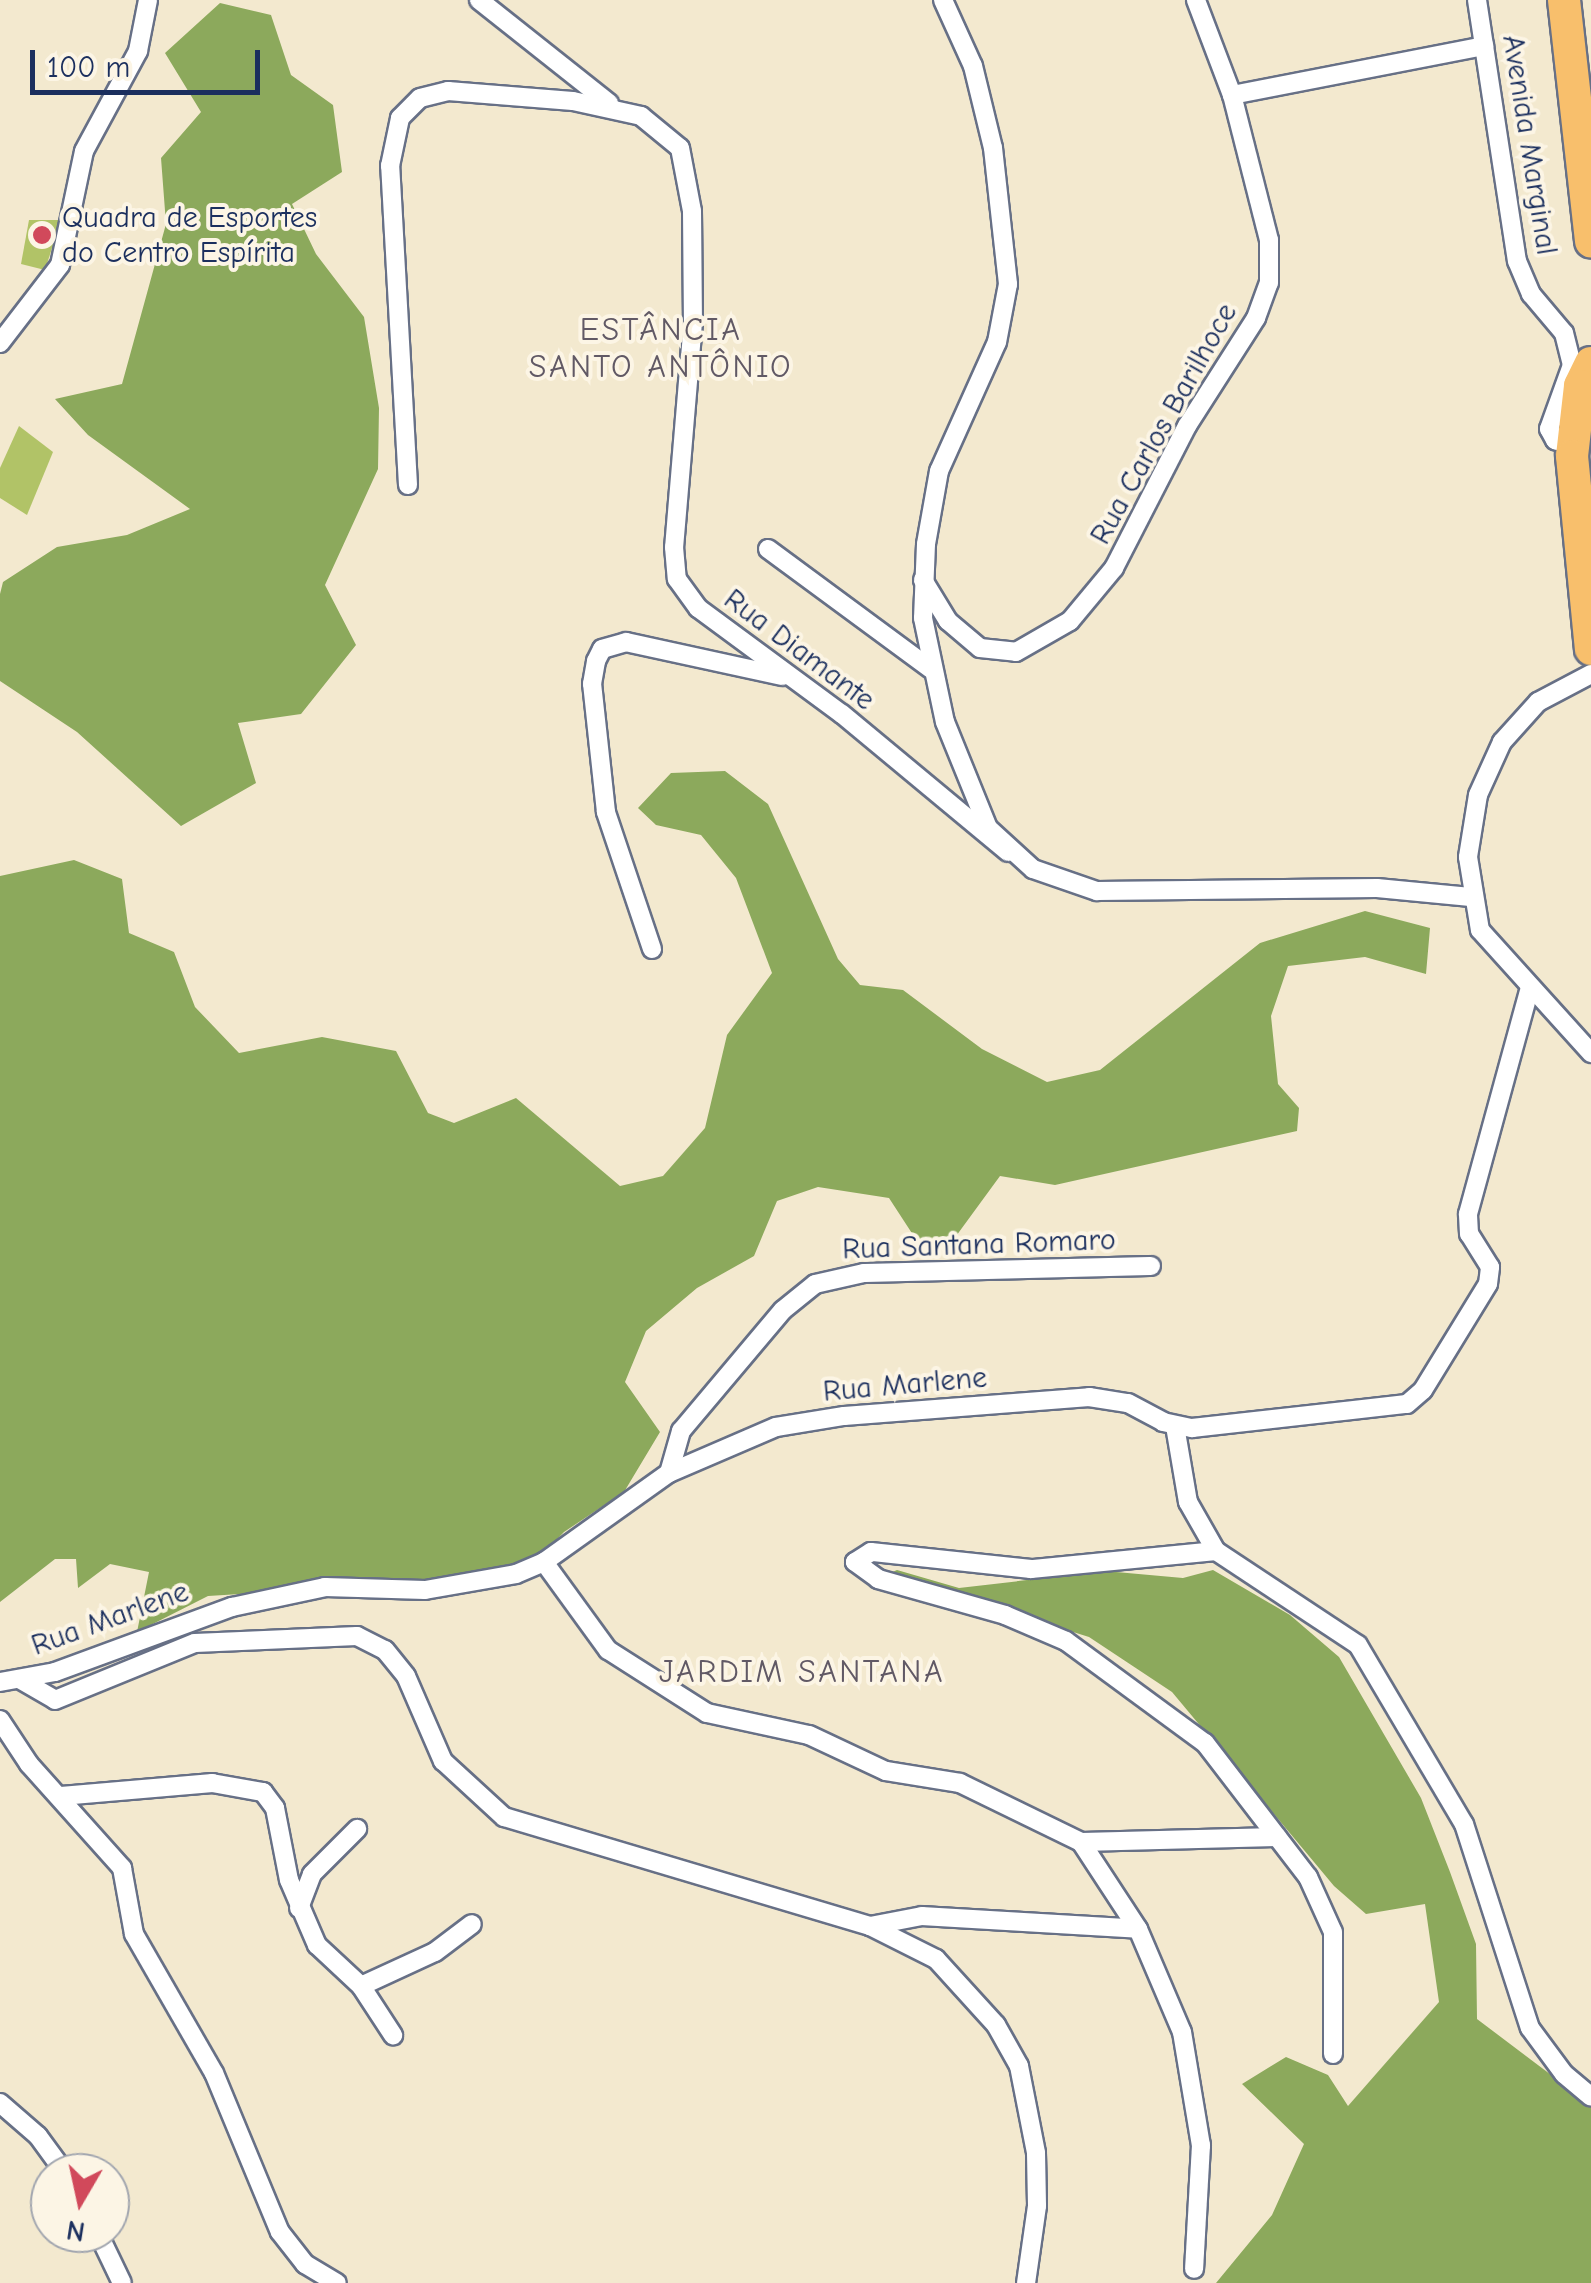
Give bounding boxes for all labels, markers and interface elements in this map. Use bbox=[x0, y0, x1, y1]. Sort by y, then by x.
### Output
scale bar bbox=[35, 30, 265, 92]
street label: Avenida Marginal bbox=[1494, 32, 1564, 258]
text: 100 m bbox=[47, 50, 130, 85]
place label: Quadra de Esportes do Centro Espírita bbox=[62, 200, 317, 270]
marker: Quadra de Esportes do Centro Espírita bbox=[31, 224, 53, 246]
street label: Rua Carlos Barilhoce bbox=[1083, 297, 1245, 551]
district label: ESTÂNCIA SANTO ANTÔNIO bbox=[529, 312, 793, 387]
street label: Rua Diamante bbox=[716, 582, 882, 718]
street label: Rua Santana Romaro bbox=[842, 1222, 1116, 1268]
street label: Rua Marlene bbox=[822, 1360, 988, 1410]
street label: Rua Marlene bbox=[27, 1574, 193, 1664]
district label: JARDIM SANTANA bbox=[659, 1653, 945, 1691]
north arrow bbox=[30, 2153, 130, 2253]
text: N bbox=[64, 2213, 87, 2248]

